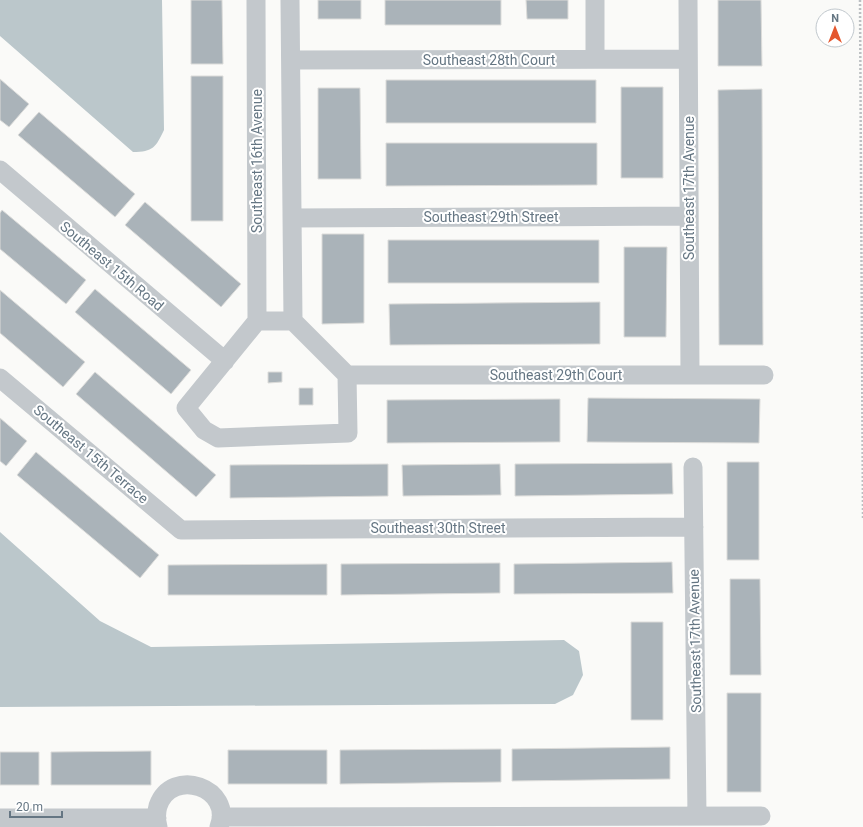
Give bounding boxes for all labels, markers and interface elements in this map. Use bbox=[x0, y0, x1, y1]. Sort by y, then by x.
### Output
north arrow bbox=[815, 8, 855, 48]
text: N bbox=[831, 12, 839, 25]
street label: Southeast 28th Court bbox=[423, 52, 556, 68]
street label: Southeast 16th Avenue bbox=[249, 89, 265, 233]
street label: Southeast 17th Avenue bbox=[681, 116, 697, 260]
street label: Southeast 29th Street bbox=[423, 209, 559, 225]
street label: Southeast 15th Road bbox=[57, 218, 167, 314]
street label: Southeast 29th Court bbox=[490, 367, 623, 383]
street label: Southeast 15th Terrace bbox=[30, 401, 152, 507]
street label: Southeast 30th Street bbox=[370, 520, 506, 536]
street label: Southeast 17th Avenue bbox=[686, 569, 704, 713]
scale bar bbox=[10, 793, 62, 819]
text: 20 m bbox=[16, 800, 43, 814]

